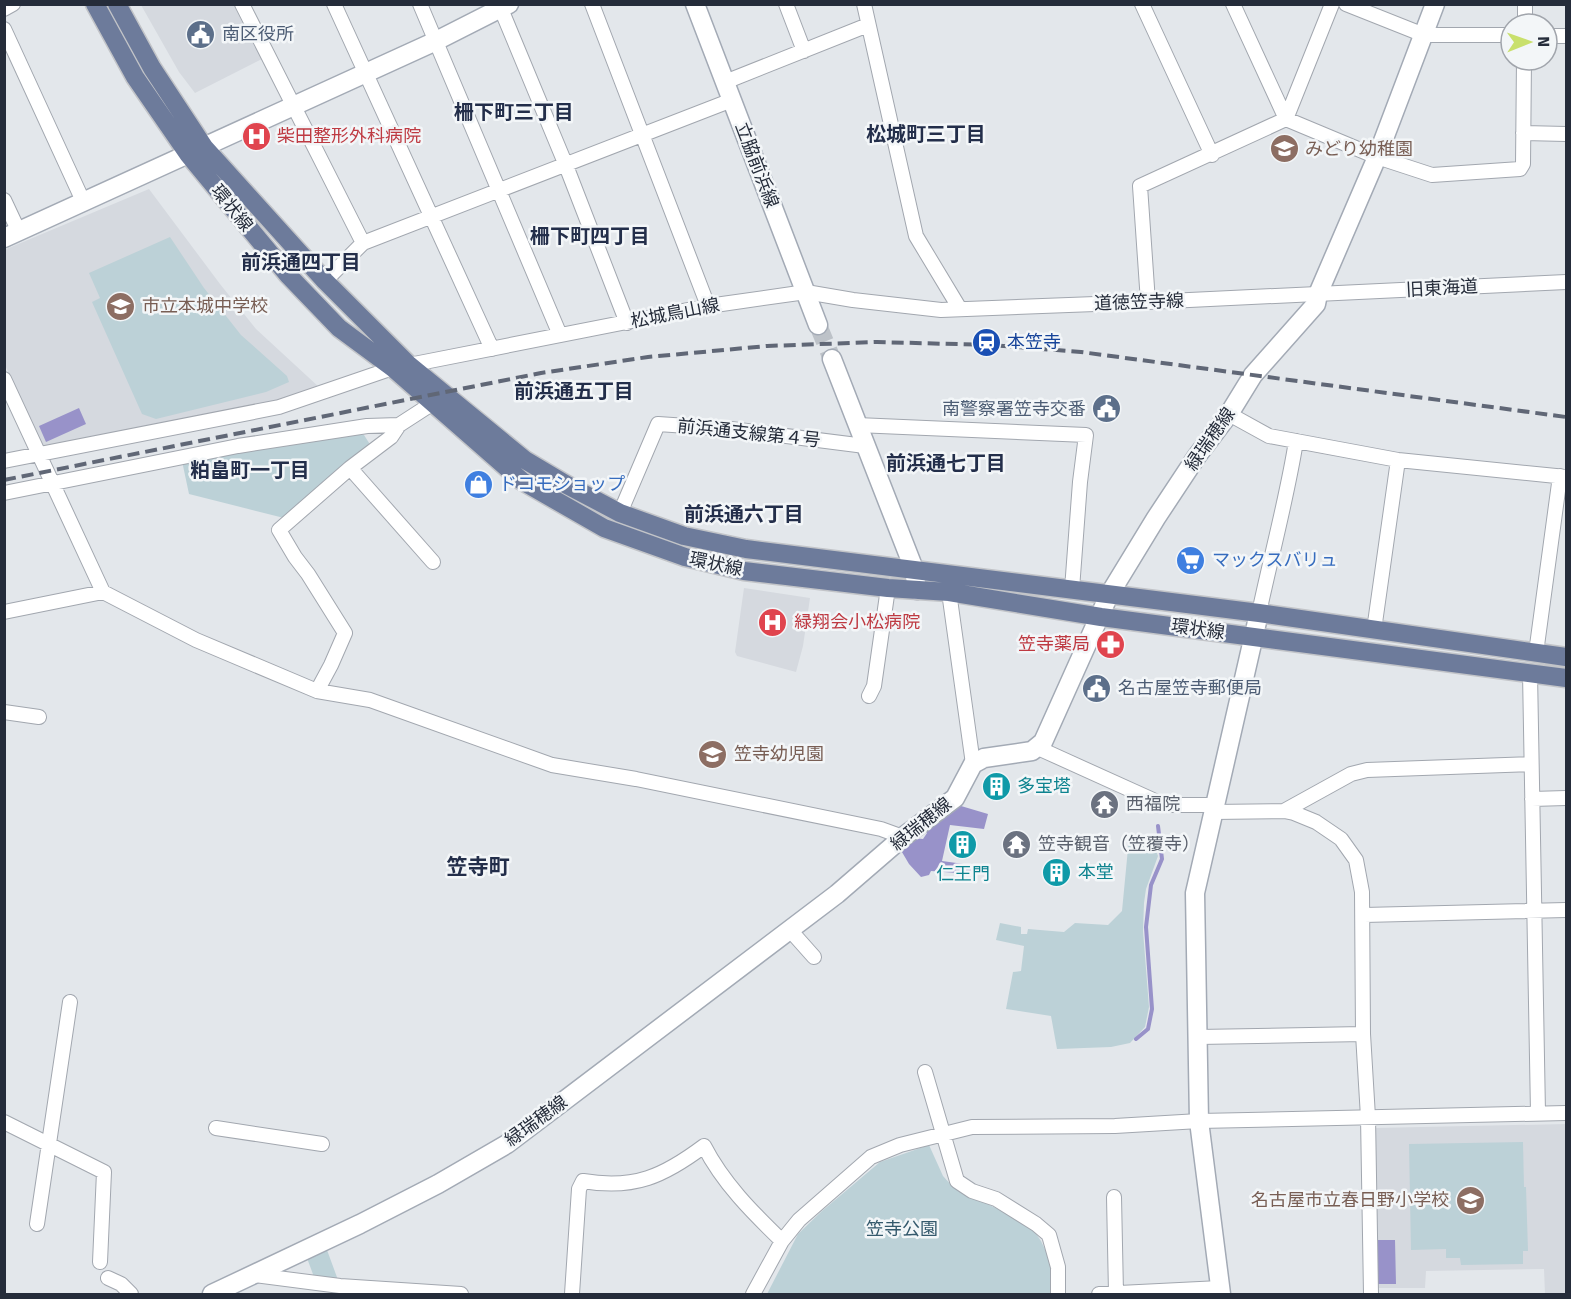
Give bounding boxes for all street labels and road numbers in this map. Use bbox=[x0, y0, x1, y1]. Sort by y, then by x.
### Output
street label: 立脇前浜線 bbox=[731, 119, 783, 211]
street label: 環状線 bbox=[206, 180, 258, 236]
street label: 旧東海道 bbox=[1405, 275, 1479, 301]
street label: 道徳笠寺線 bbox=[1094, 289, 1184, 315]
street label: 松城鳥山線 bbox=[629, 294, 721, 332]
street label: 緑瑞穂線 bbox=[1180, 403, 1240, 475]
street label: 前浜通支線第４号 bbox=[676, 415, 822, 451]
street label: 環状線 bbox=[687, 548, 745, 580]
street label: 環状線 bbox=[1170, 614, 1226, 644]
street label: 緑瑞穂線 bbox=[886, 793, 956, 855]
street label: 緑瑞穂線 bbox=[500, 1091, 572, 1151]

